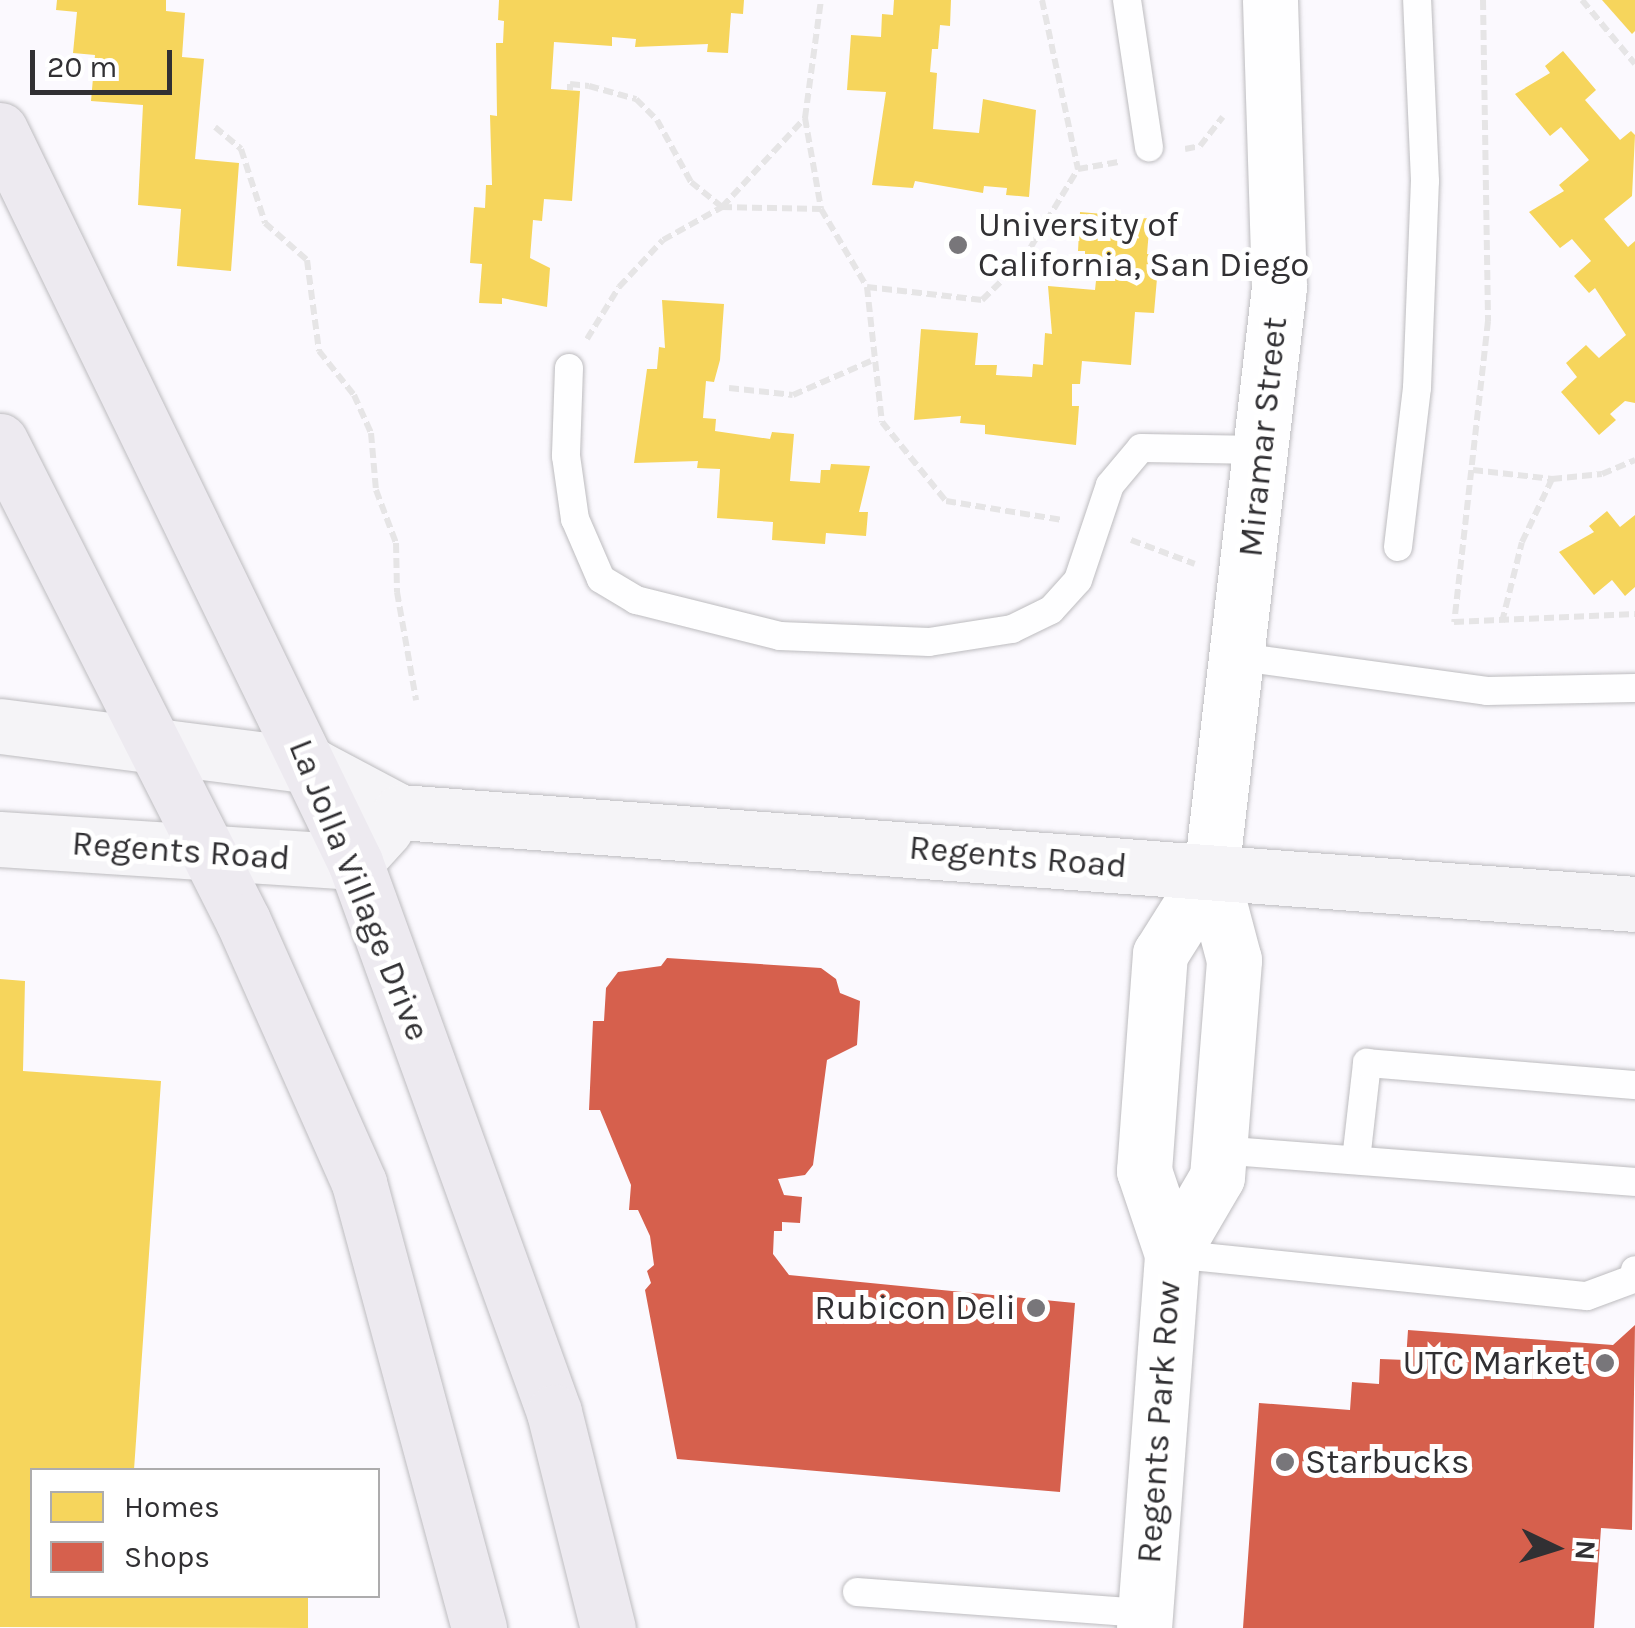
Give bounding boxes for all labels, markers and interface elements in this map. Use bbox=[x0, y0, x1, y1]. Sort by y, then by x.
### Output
scale bar bbox=[35, 30, 178, 92]
text: 20 m bbox=[47, 49, 117, 85]
place label: University of California, San Diego bbox=[978, 204, 1309, 286]
marker: University of California, San Diego bbox=[947, 234, 969, 256]
street label: Miramar Street bbox=[1230, 315, 1296, 559]
street label: La Jolla Village Drive bbox=[279, 733, 439, 1047]
street label: Regents Road bbox=[70, 822, 292, 880]
street label: Regents Road bbox=[907, 827, 1129, 887]
street label: Regents Park Row bbox=[1128, 1279, 1190, 1565]
place label: Rubicon Deli bbox=[814, 1287, 1016, 1329]
marker: Rubicon Deli bbox=[1025, 1297, 1047, 1319]
place label: UTC Market bbox=[1402, 1342, 1585, 1384]
marker: UTC Market bbox=[1594, 1352, 1616, 1374]
place label: Starbucks bbox=[1305, 1441, 1469, 1483]
marker: Starbucks bbox=[1274, 1451, 1296, 1473]
legend bbox=[30, 1468, 380, 1598]
text: Homes bbox=[124, 1489, 220, 1525]
north arrow bbox=[1505, 1498, 1605, 1598]
text: Shops bbox=[124, 1539, 210, 1575]
text: N bbox=[1568, 1539, 1603, 1561]

